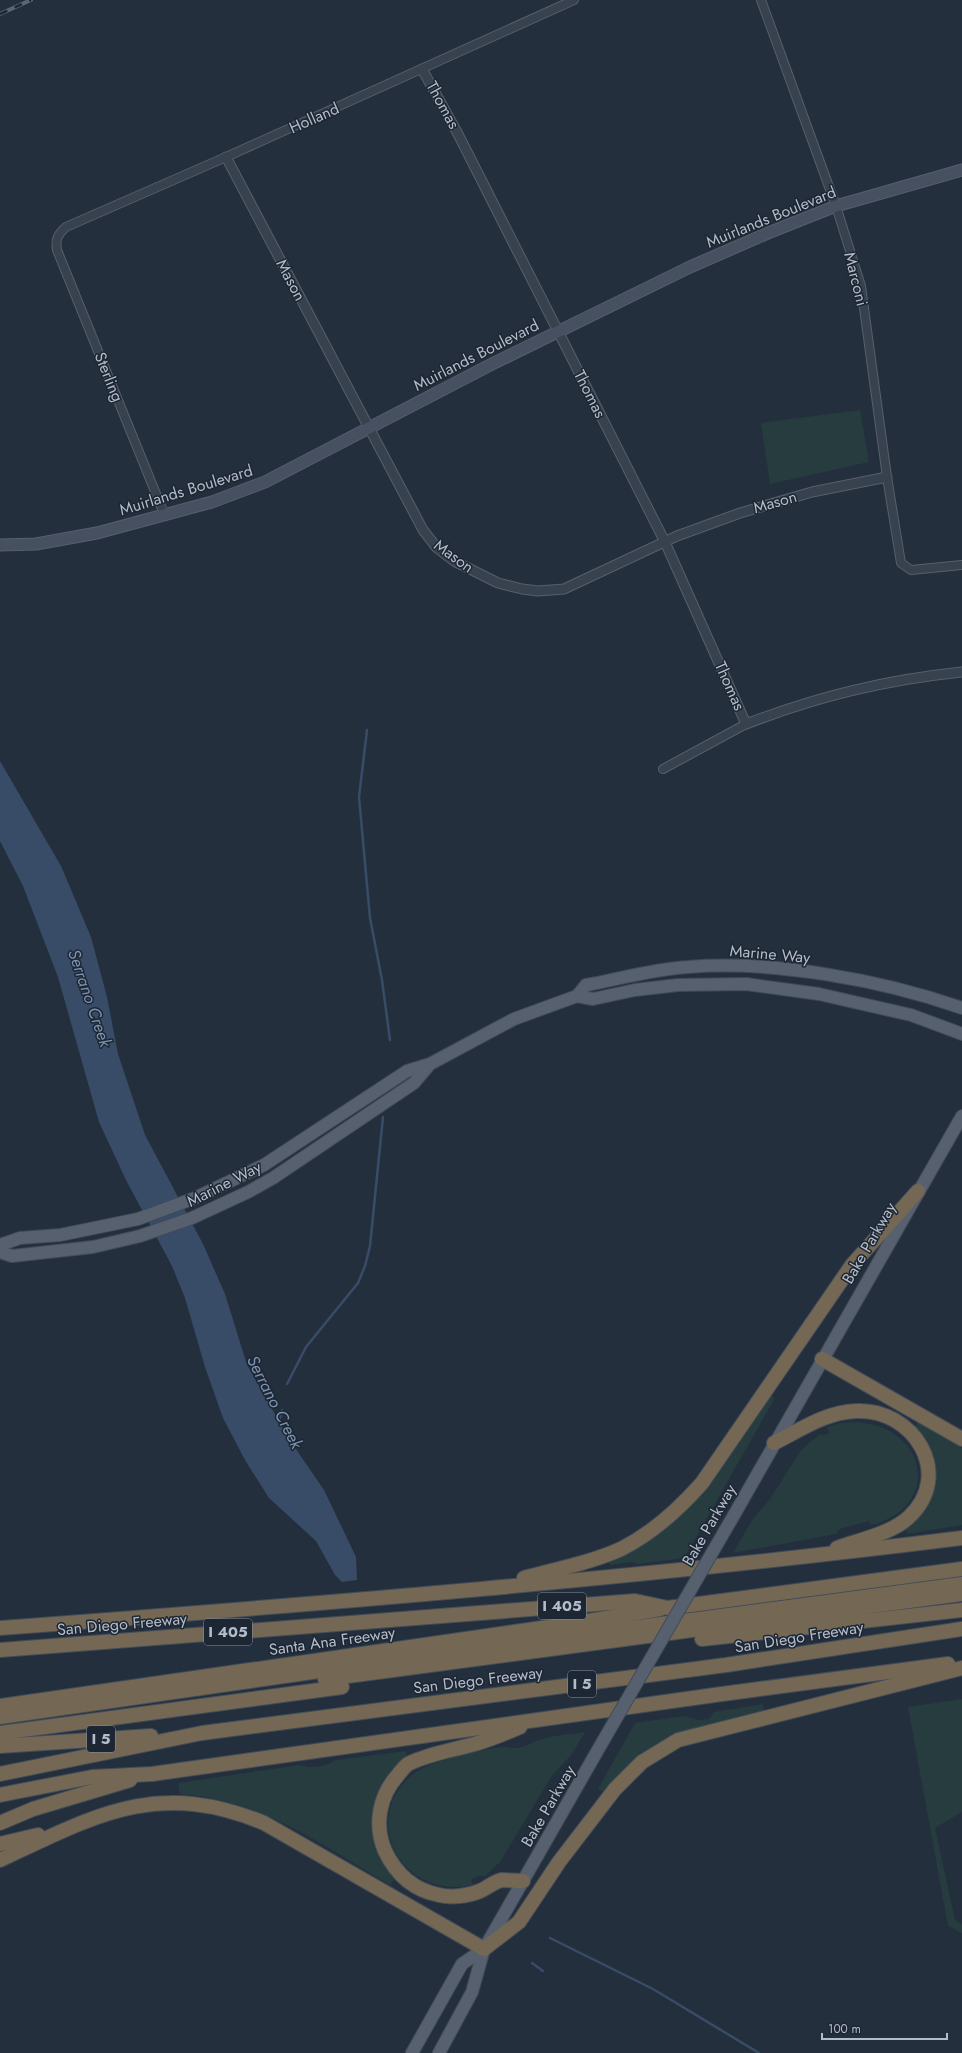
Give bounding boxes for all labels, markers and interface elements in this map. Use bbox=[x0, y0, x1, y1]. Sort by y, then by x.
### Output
street label: Thomas bbox=[421, 77, 465, 133]
street label: Holland bbox=[285, 97, 343, 139]
street label: Muirlands Boulevard bbox=[703, 180, 839, 254]
street label: Marconi bbox=[838, 250, 874, 308]
street label: Mason bbox=[270, 255, 312, 305]
street label: Muirlands Boulevard bbox=[409, 313, 543, 397]
street label: Sterling bbox=[89, 349, 129, 405]
street label: Thomas bbox=[568, 366, 612, 422]
street label: Muirlands Boulevard bbox=[117, 459, 255, 521]
street label: Mason bbox=[751, 485, 799, 519]
street label: Mason bbox=[429, 534, 479, 578]
street label: Thomas bbox=[709, 658, 751, 714]
street label: Marine Way bbox=[729, 939, 812, 969]
water label: Serrano Creek bbox=[62, 946, 118, 1051]
street label: Marine Way bbox=[183, 1155, 266, 1213]
street label: Bake Parkway bbox=[836, 1197, 902, 1288]
water label: Serrano Creek bbox=[241, 1351, 309, 1454]
street label: Bake Parkway bbox=[676, 1479, 742, 1570]
road number: I 405 bbox=[538, 1593, 586, 1619]
street label: San Diego Freeway bbox=[56, 1607, 189, 1641]
street label: San Diego Freeway bbox=[733, 1615, 866, 1659]
road number: I 405 bbox=[204, 1619, 252, 1645]
street label: Santa Ana Freeway bbox=[267, 1621, 398, 1661]
street label: San Diego Freeway bbox=[412, 1661, 545, 1699]
road number: I 5 bbox=[568, 1671, 596, 1697]
road number: I 5 bbox=[87, 1726, 115, 1752]
street label: Bake Parkway bbox=[515, 1760, 581, 1851]
scale bar bbox=[822, 2015, 947, 2041]
text: 100 m bbox=[828, 2020, 861, 2038]

